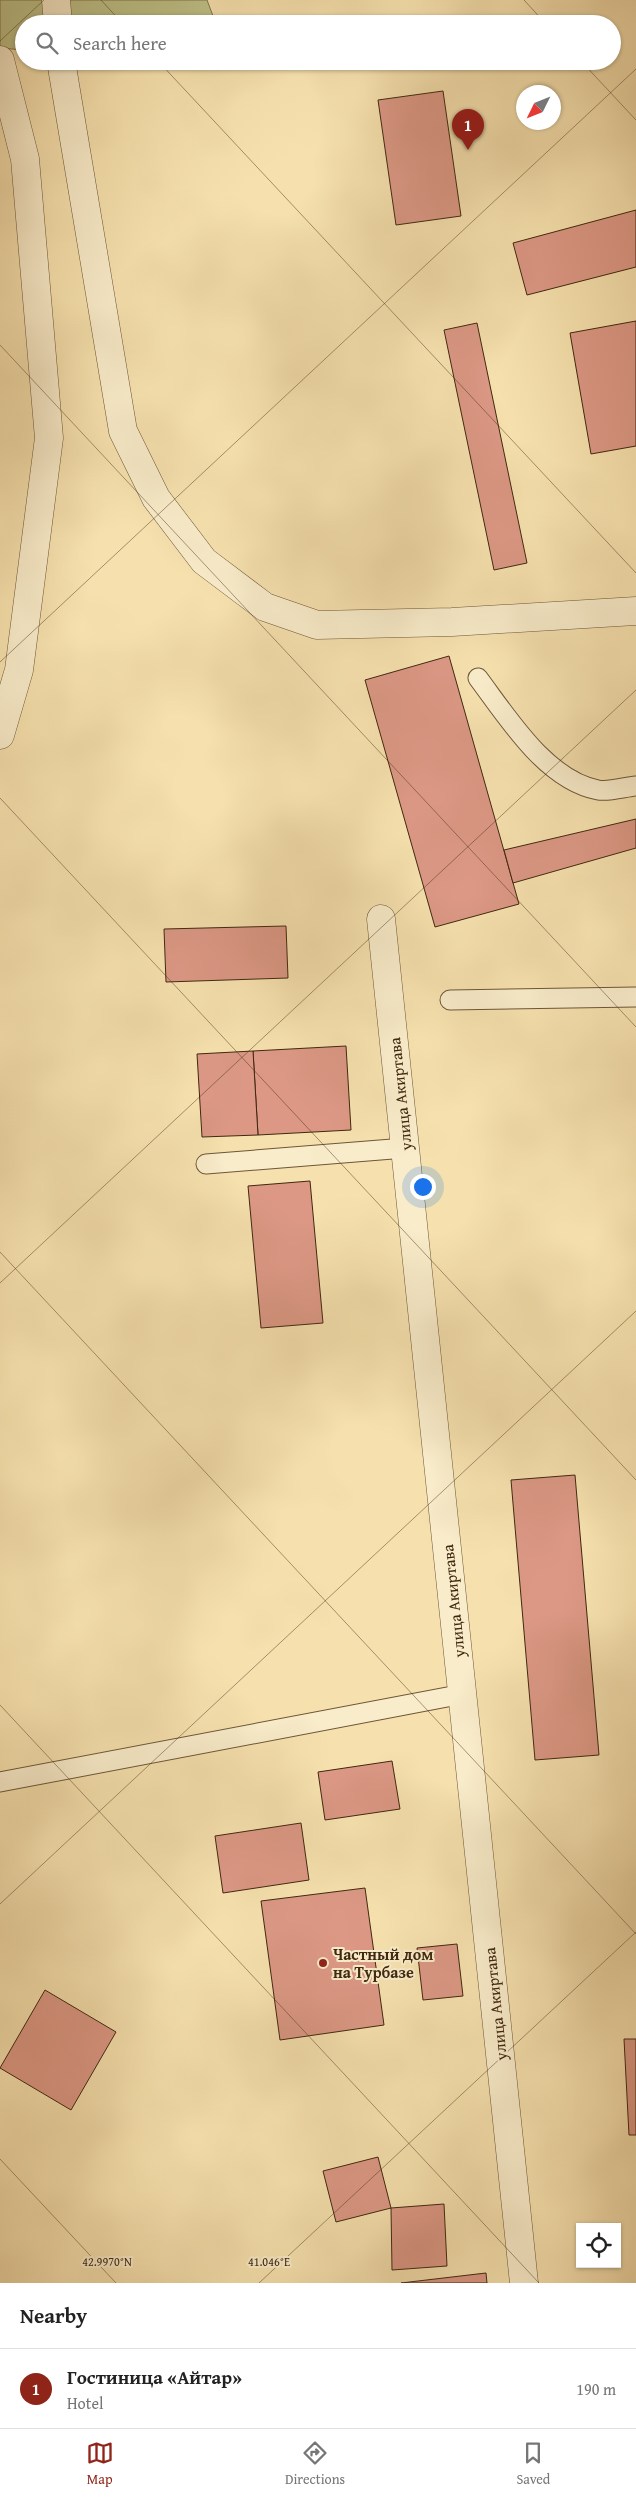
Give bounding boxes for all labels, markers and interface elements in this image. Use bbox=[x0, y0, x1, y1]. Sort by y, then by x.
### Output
search box bbox=[15, 15, 621, 70]
icon: search bbox=[33, 29, 61, 57]
text: Search here bbox=[73, 29, 167, 57]
north arrow bbox=[516, 85, 561, 130]
pin: 1 bbox=[452, 109, 484, 150]
street label: улица Акиртава bbox=[382, 1036, 418, 1153]
your location bbox=[410, 1174, 436, 1200]
street label: улица Акиртава bbox=[435, 1543, 471, 1660]
place label: Частный дом на Турбазе bbox=[333, 1942, 433, 1984]
street label: улица Акиртава bbox=[477, 1946, 513, 2063]
marker: Частный дом на Турбазе bbox=[317, 1957, 329, 1969]
map controls bbox=[576, 2223, 621, 2268]
button: locate bbox=[576, 2223, 621, 2268]
text: 42.9970°N bbox=[82, 2253, 132, 2270]
text: 41.046°E bbox=[248, 2253, 290, 2270]
text: Nearby bbox=[20, 2300, 87, 2331]
text: Гостиница «Айтар» bbox=[67, 2363, 242, 2391]
text: 1 bbox=[32, 2377, 40, 2401]
text: 190 m bbox=[576, 2377, 616, 2401]
text: Hotel bbox=[67, 2391, 103, 2415]
tab: Map bbox=[86, 2439, 114, 2489]
tab: Directions bbox=[285, 2439, 345, 2489]
tab: Saved bbox=[516, 2439, 550, 2489]

